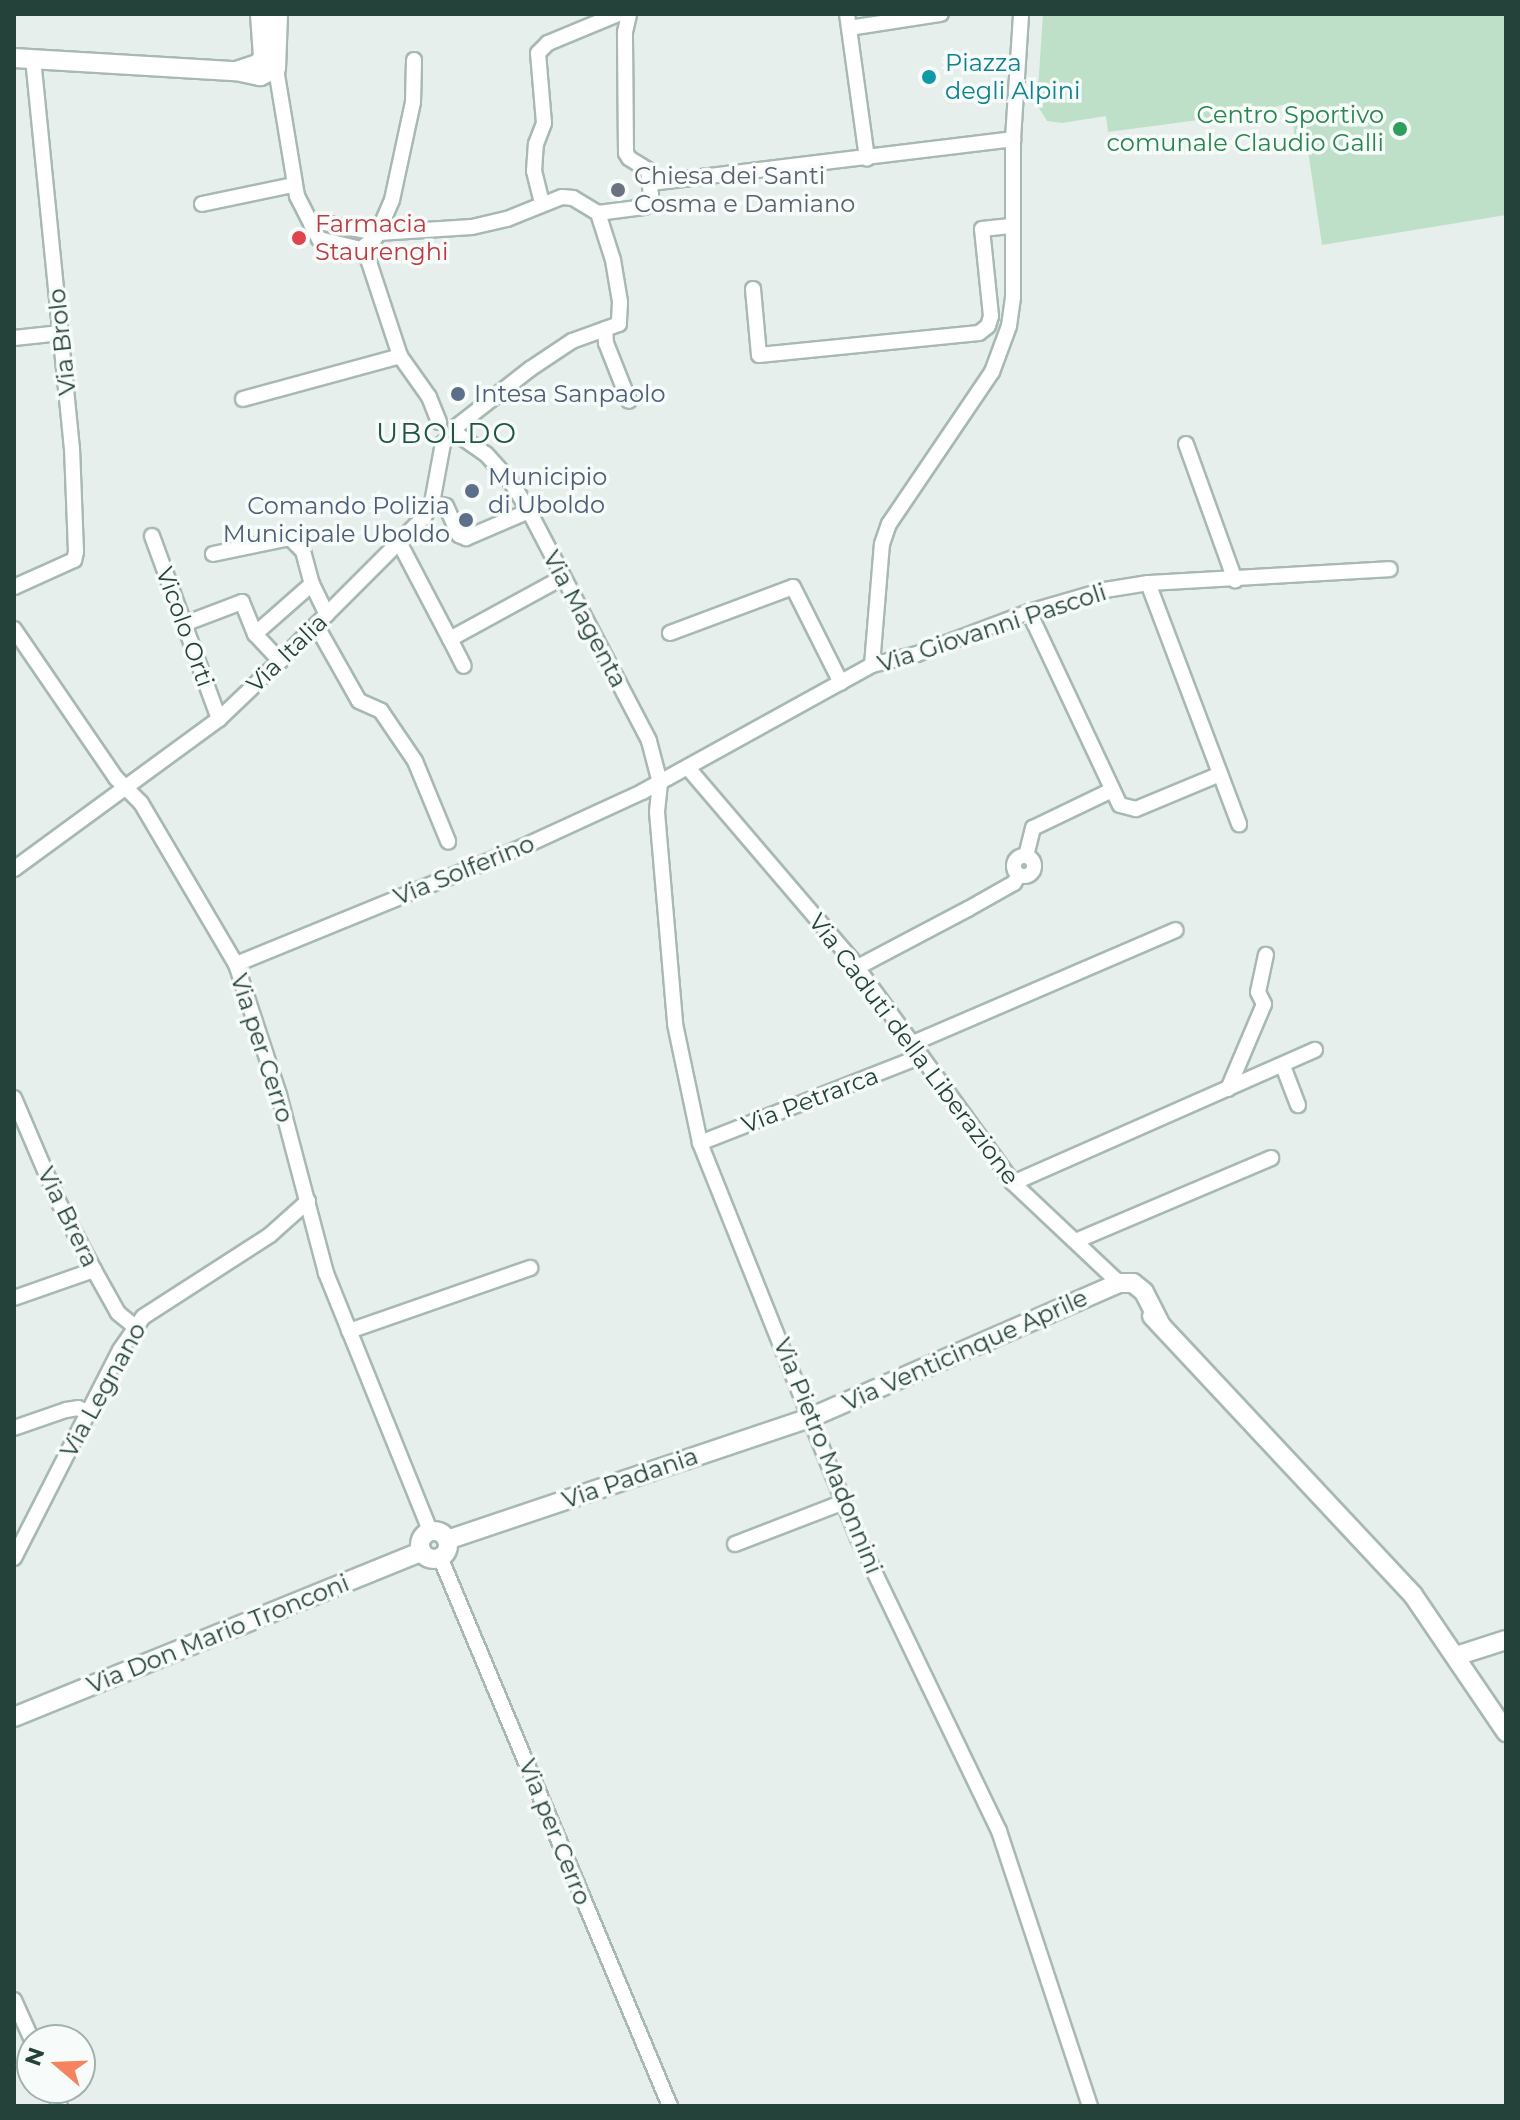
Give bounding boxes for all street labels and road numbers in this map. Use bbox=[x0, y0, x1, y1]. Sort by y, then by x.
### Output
street label: Via Brolo bbox=[42, 287, 82, 397]
street label: Via Magenta bbox=[537, 546, 633, 692]
street label: Vicolo Orti bbox=[150, 563, 220, 691]
street label: Via Giovanni Pascoli bbox=[874, 577, 1110, 679]
street label: Via Italia bbox=[241, 608, 333, 698]
street label: Via Solferino bbox=[389, 829, 539, 911]
street label: Via Caduti della Liberazione bbox=[803, 908, 1025, 1190]
street label: Via per Cerro bbox=[224, 970, 300, 1126]
street label: Via Petrarca bbox=[738, 1061, 882, 1139]
street label: Via Brera bbox=[31, 1162, 105, 1272]
street label: Via Venticinque Aprile bbox=[838, 1283, 1092, 1417]
street label: Via Legnano bbox=[54, 1318, 152, 1462]
street label: Via Pietro Madonnini bbox=[767, 1334, 889, 1578]
street label: Via Padania bbox=[558, 1441, 702, 1515]
street label: Via Don Mario Tronconi bbox=[83, 1568, 353, 1700]
street label: Via per Cerro bbox=[513, 1755, 597, 1909]

